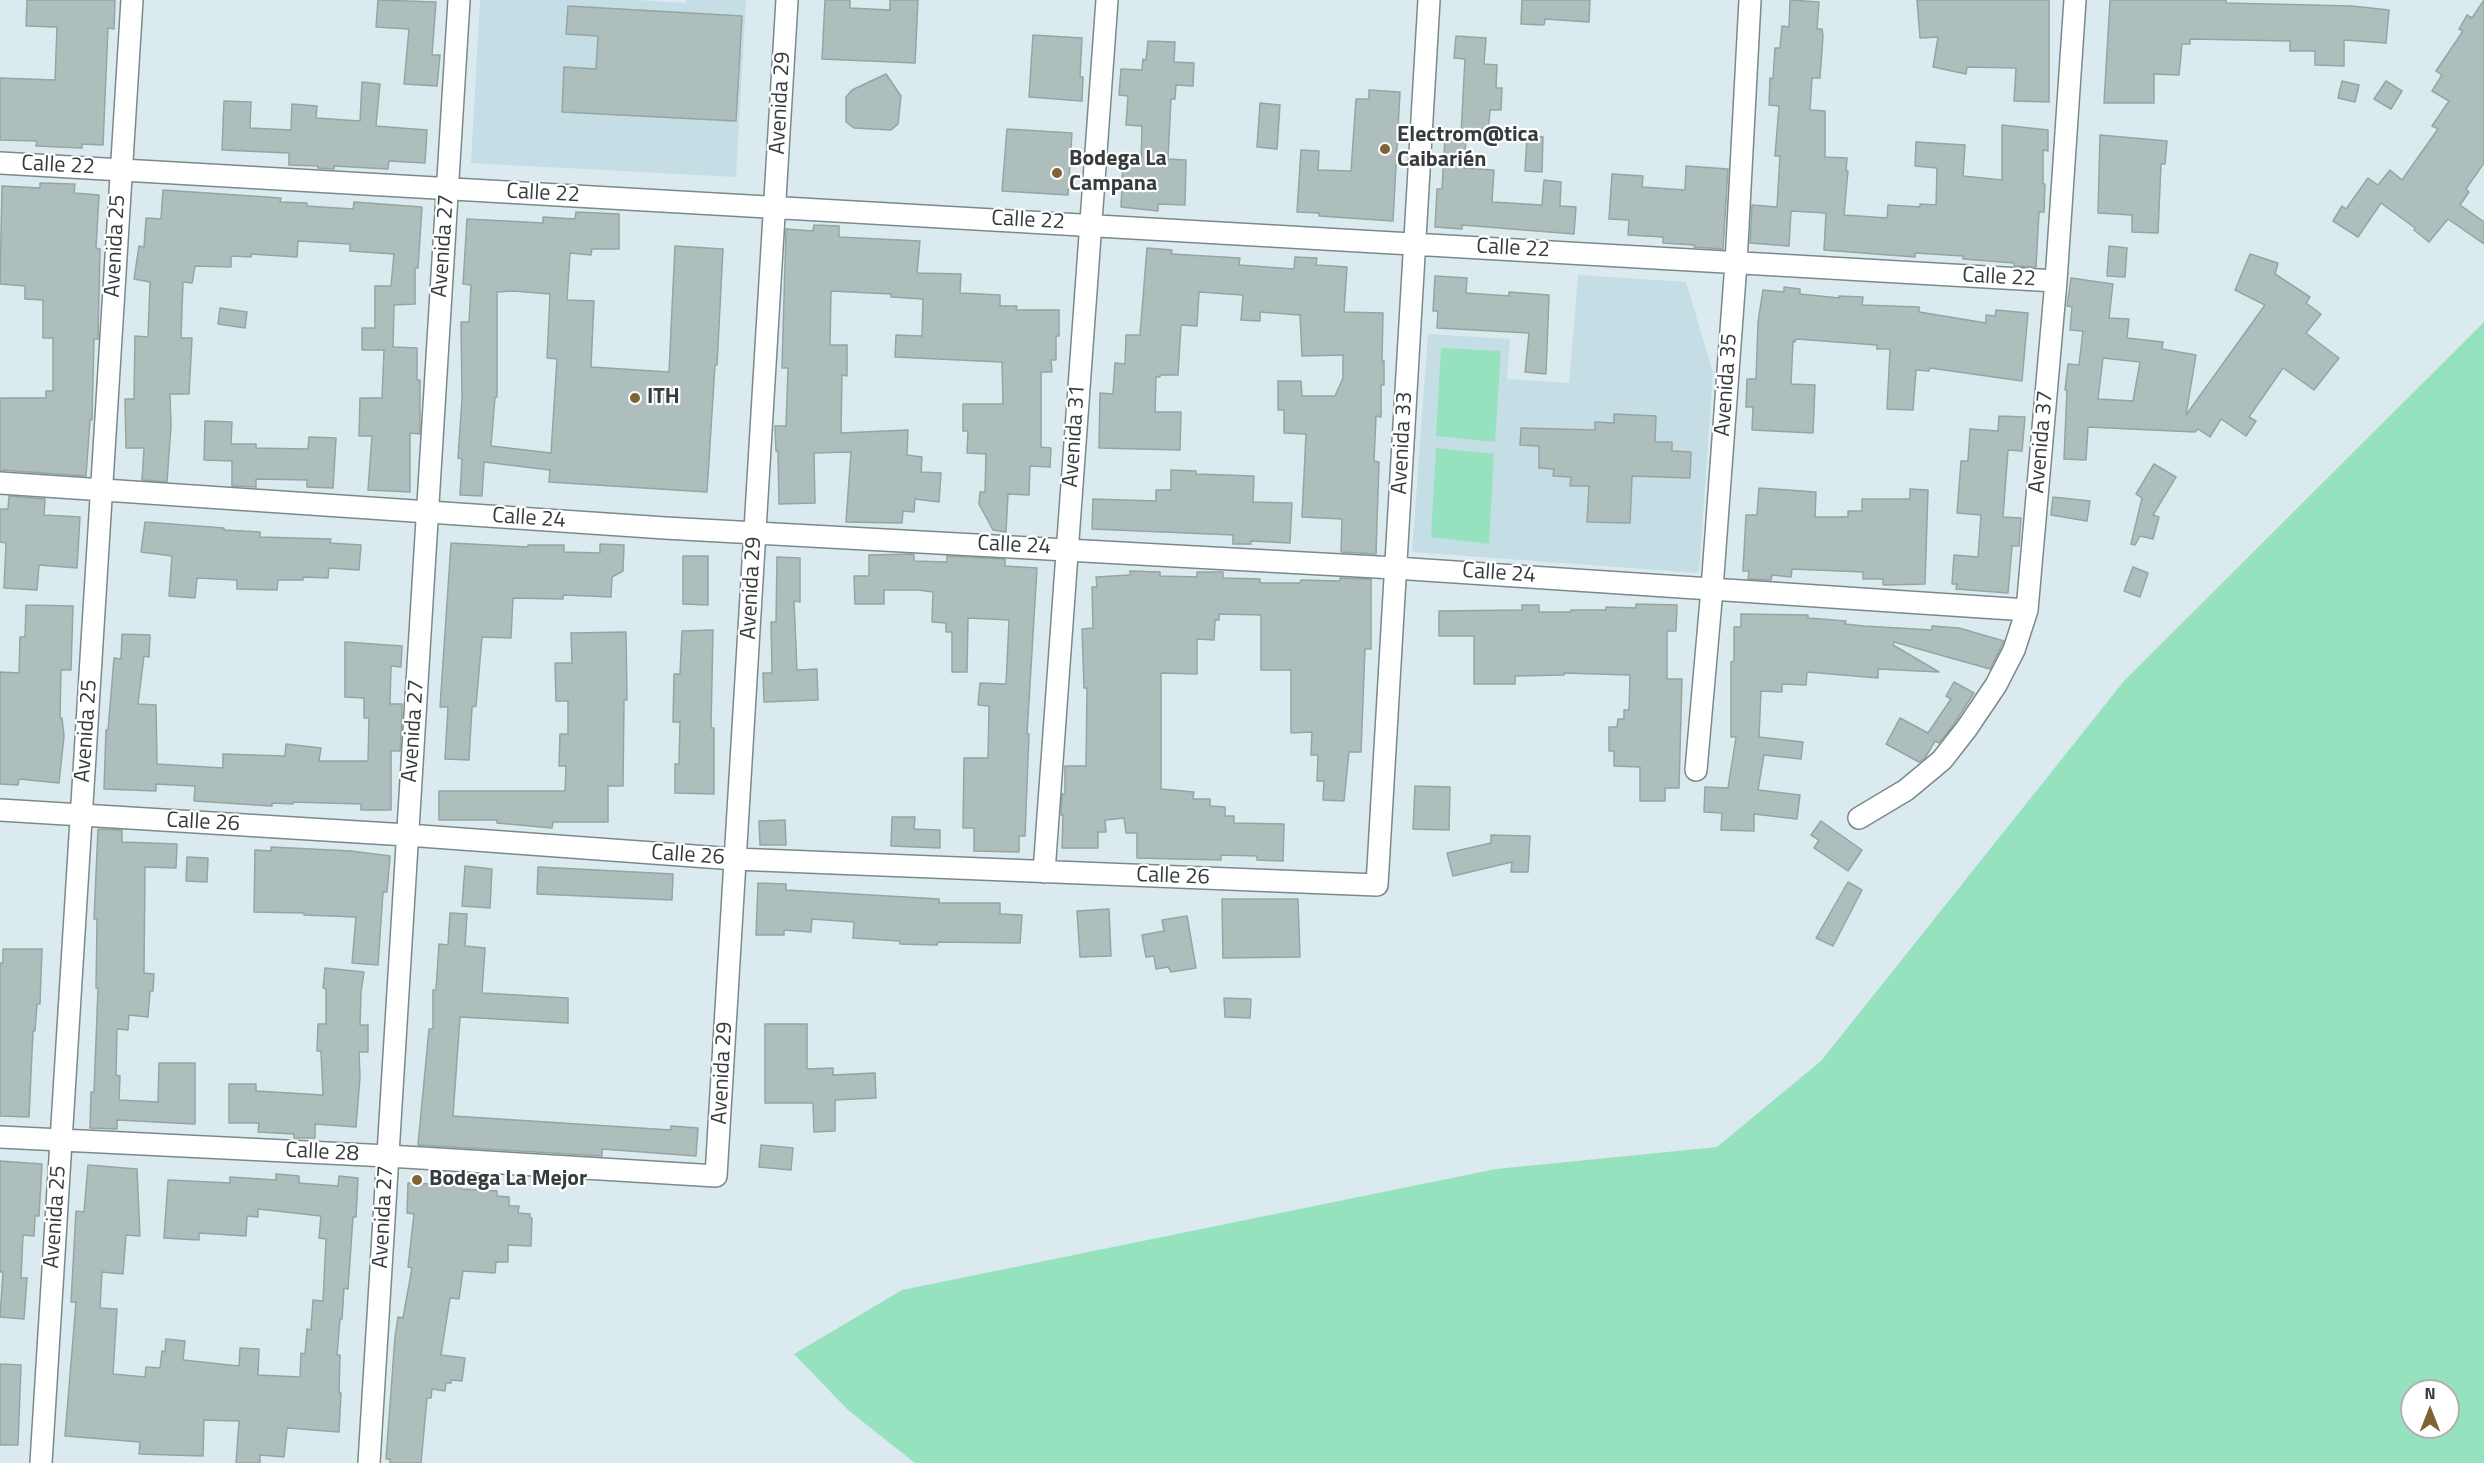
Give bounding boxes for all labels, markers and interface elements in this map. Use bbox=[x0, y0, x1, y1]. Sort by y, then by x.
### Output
street label: Avenida 29 bbox=[765, 51, 797, 155]
place label: Electrom@tica Caibarién bbox=[1397, 123, 1539, 174]
marker: Electrom@tica Caibarién bbox=[1378, 142, 1392, 156]
place label: Bodega La Campana bbox=[1069, 147, 1167, 198]
street label: Calle 22 bbox=[20, 151, 96, 181]
marker: Bodega La Campana bbox=[1050, 166, 1064, 180]
street label: Calle 22 bbox=[505, 179, 581, 209]
street label: Avenida 25 bbox=[100, 194, 132, 298]
street label: Avenida 27 bbox=[427, 194, 461, 298]
street label: Calle 22 bbox=[990, 206, 1066, 236]
street label: Calle 22 bbox=[1475, 234, 1551, 264]
street label: Calle 22 bbox=[1961, 263, 2037, 293]
street label: Avenida 35 bbox=[1710, 333, 1744, 437]
street label: Avenida 31 bbox=[1058, 384, 1092, 488]
place label: ITH bbox=[647, 385, 680, 411]
street label: Avenida 37 bbox=[2024, 390, 2060, 494]
marker: ITH bbox=[628, 391, 642, 405]
street label: Avenida 33 bbox=[1387, 391, 1419, 495]
street label: Calle 24 bbox=[491, 503, 567, 535]
street label: Calle 24 bbox=[976, 531, 1052, 561]
street label: Avenida 29 bbox=[736, 536, 768, 640]
street label: Calle 24 bbox=[1461, 558, 1537, 590]
street label: Avenida 25 bbox=[70, 679, 104, 783]
street label: Avenida 27 bbox=[397, 679, 431, 783]
street label: Calle 26 bbox=[165, 808, 241, 838]
street label: Calle 26 bbox=[650, 840, 726, 872]
street label: Calle 26 bbox=[1136, 863, 1210, 891]
street label: Avenida 29 bbox=[707, 1021, 739, 1125]
street label: Calle 28 bbox=[284, 1138, 360, 1168]
street label: Avenida 25 bbox=[39, 1165, 73, 1269]
street label: Avenida 27 bbox=[368, 1165, 400, 1269]
place label: Bodega La Mejor bbox=[429, 1167, 587, 1193]
marker: Bodega La Mejor bbox=[410, 1173, 424, 1187]
north arrow bbox=[2400, 1379, 2460, 1439]
text: N bbox=[2424, 1381, 2436, 1405]

